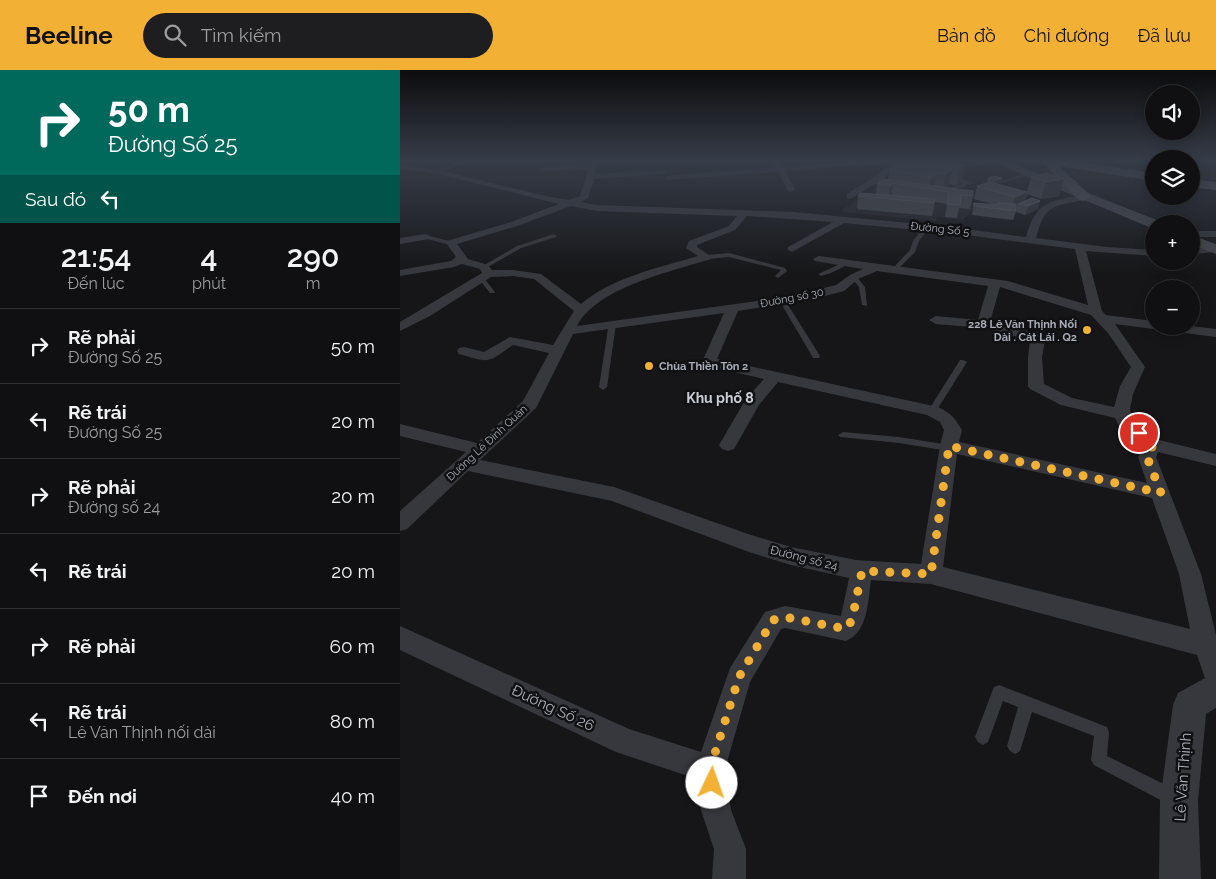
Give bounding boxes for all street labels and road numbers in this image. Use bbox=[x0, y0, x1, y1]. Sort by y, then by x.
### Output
street label: Đường Số 5 bbox=[910, 219, 970, 239]
street label: Đường số 30 bbox=[759, 285, 825, 311]
street label: Đường Lê Đình Quản bbox=[444, 402, 530, 484]
street label: Đường số 24 bbox=[769, 543, 840, 573]
street label: Đường Số 26 bbox=[509, 681, 597, 735]
street label: Lê Văn Thịnh bbox=[1171, 732, 1195, 822]

